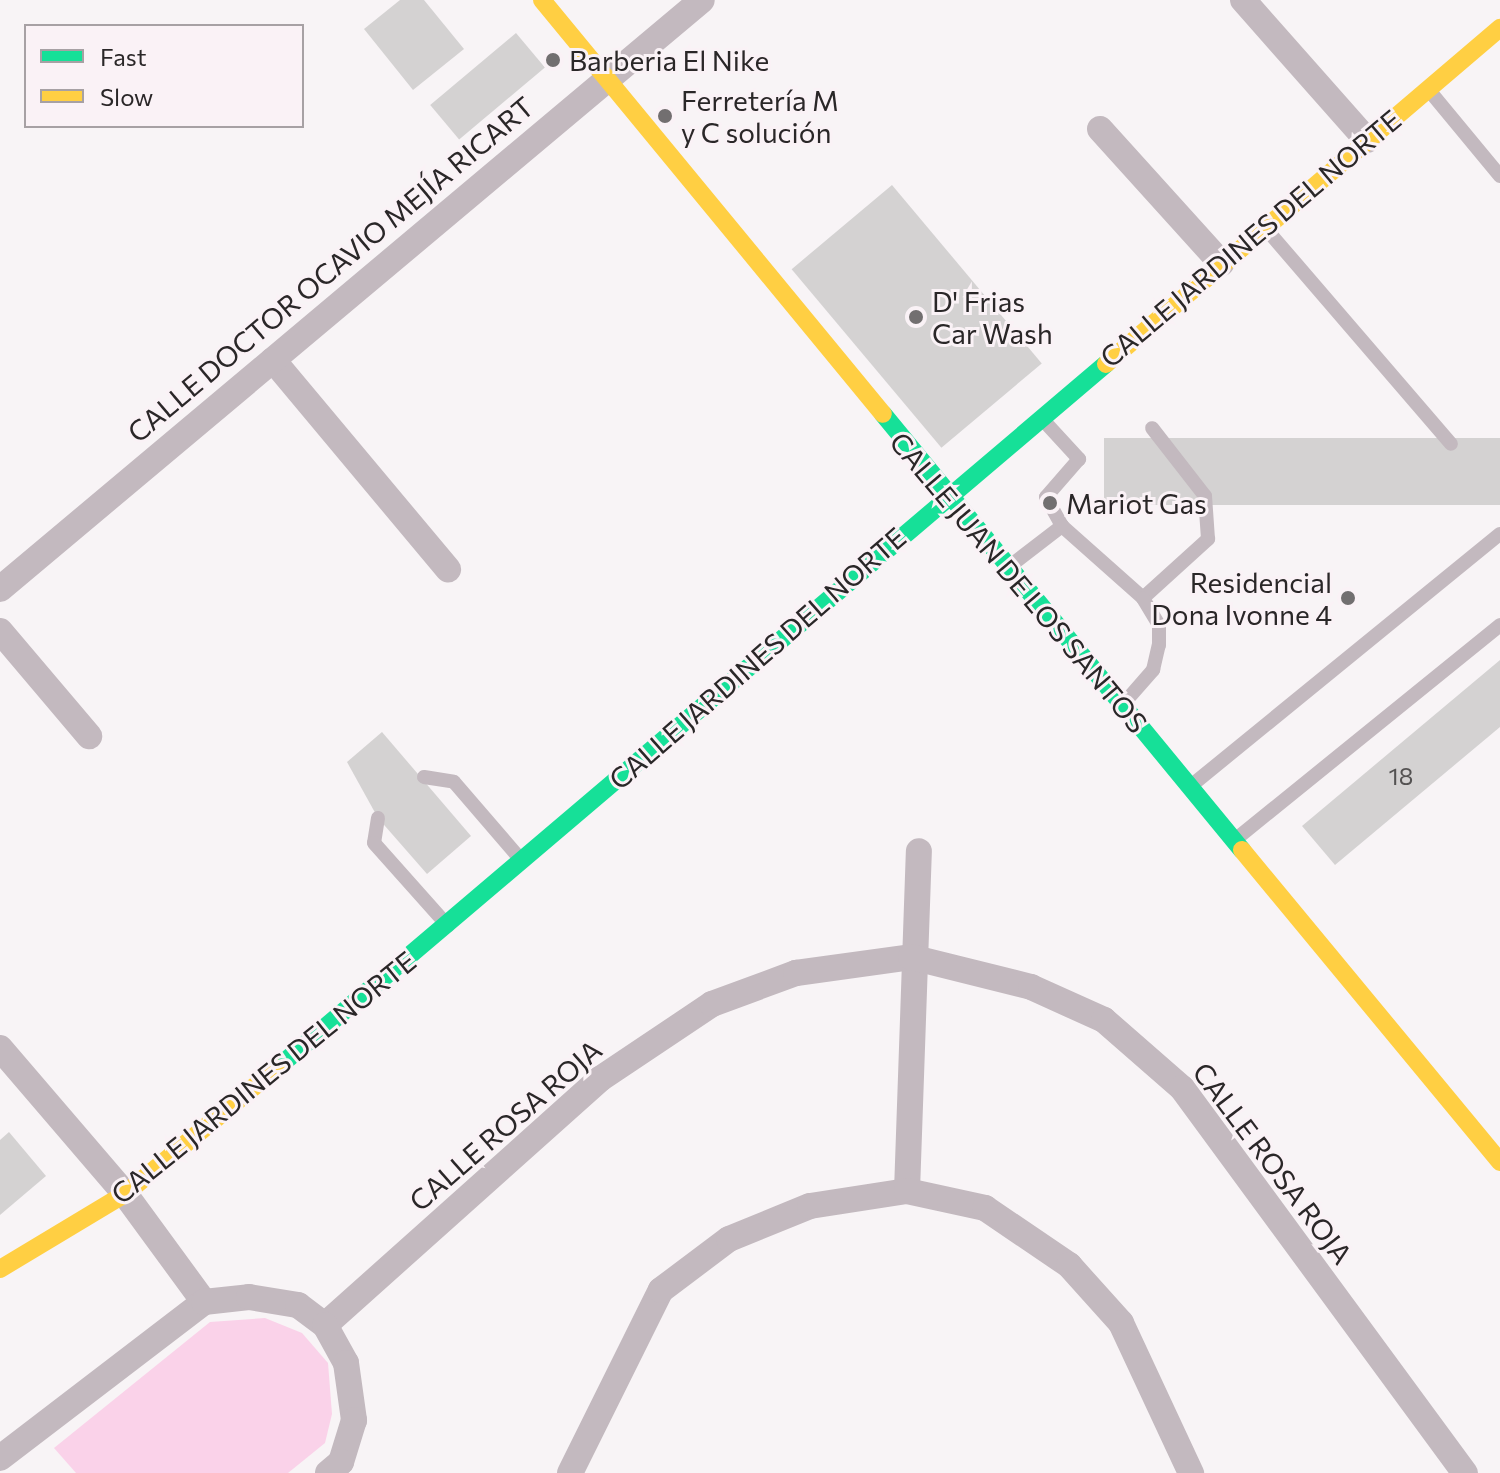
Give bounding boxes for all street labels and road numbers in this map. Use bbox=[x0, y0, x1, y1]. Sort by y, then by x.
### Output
street label: CALLE DOCTOR OCAVIO MEJÍA RICART bbox=[120, 89, 540, 449]
street label: CALLE JARDINES DEL NORTE bbox=[1093, 102, 1407, 374]
street label: CALLE JUAN DE LOS SANTOS bbox=[883, 425, 1155, 739]
street label: CALLE JARDINES DEL NORTE bbox=[602, 520, 912, 796]
street label: CALLE JARDINES DEL NORTE bbox=[104, 944, 422, 1210]
street label: CALLE ROSA ROJA bbox=[402, 1032, 608, 1218]
street label: CALLE ROSA ROJA bbox=[1186, 1056, 1360, 1270]

